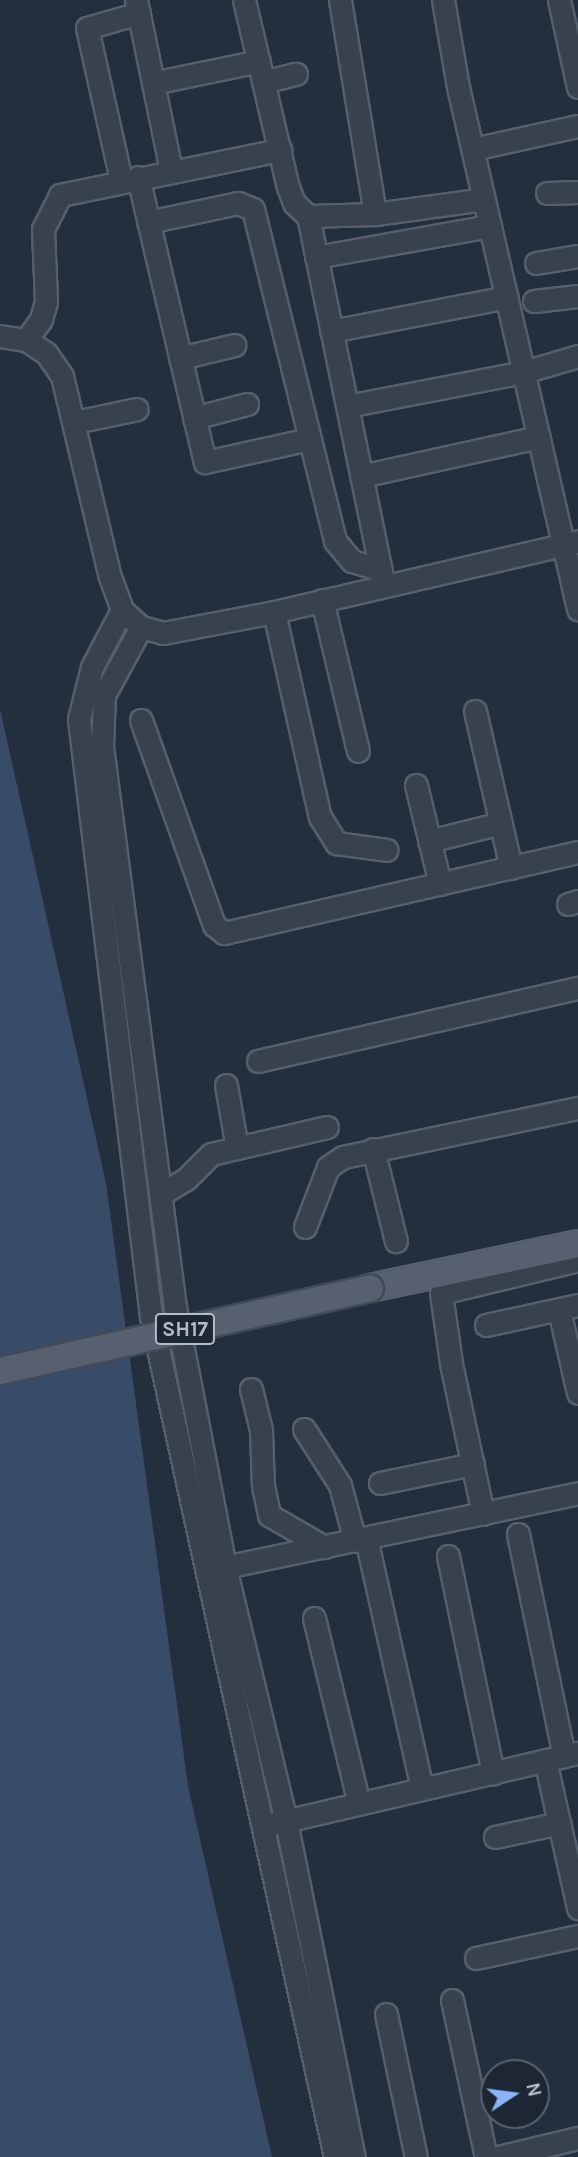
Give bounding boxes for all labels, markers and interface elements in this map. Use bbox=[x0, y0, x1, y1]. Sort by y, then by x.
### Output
road number: SH17 bbox=[154, 1312, 216, 1346]
north arrow bbox=[480, 2059, 550, 2129]
text: N bbox=[521, 2081, 546, 2099]

